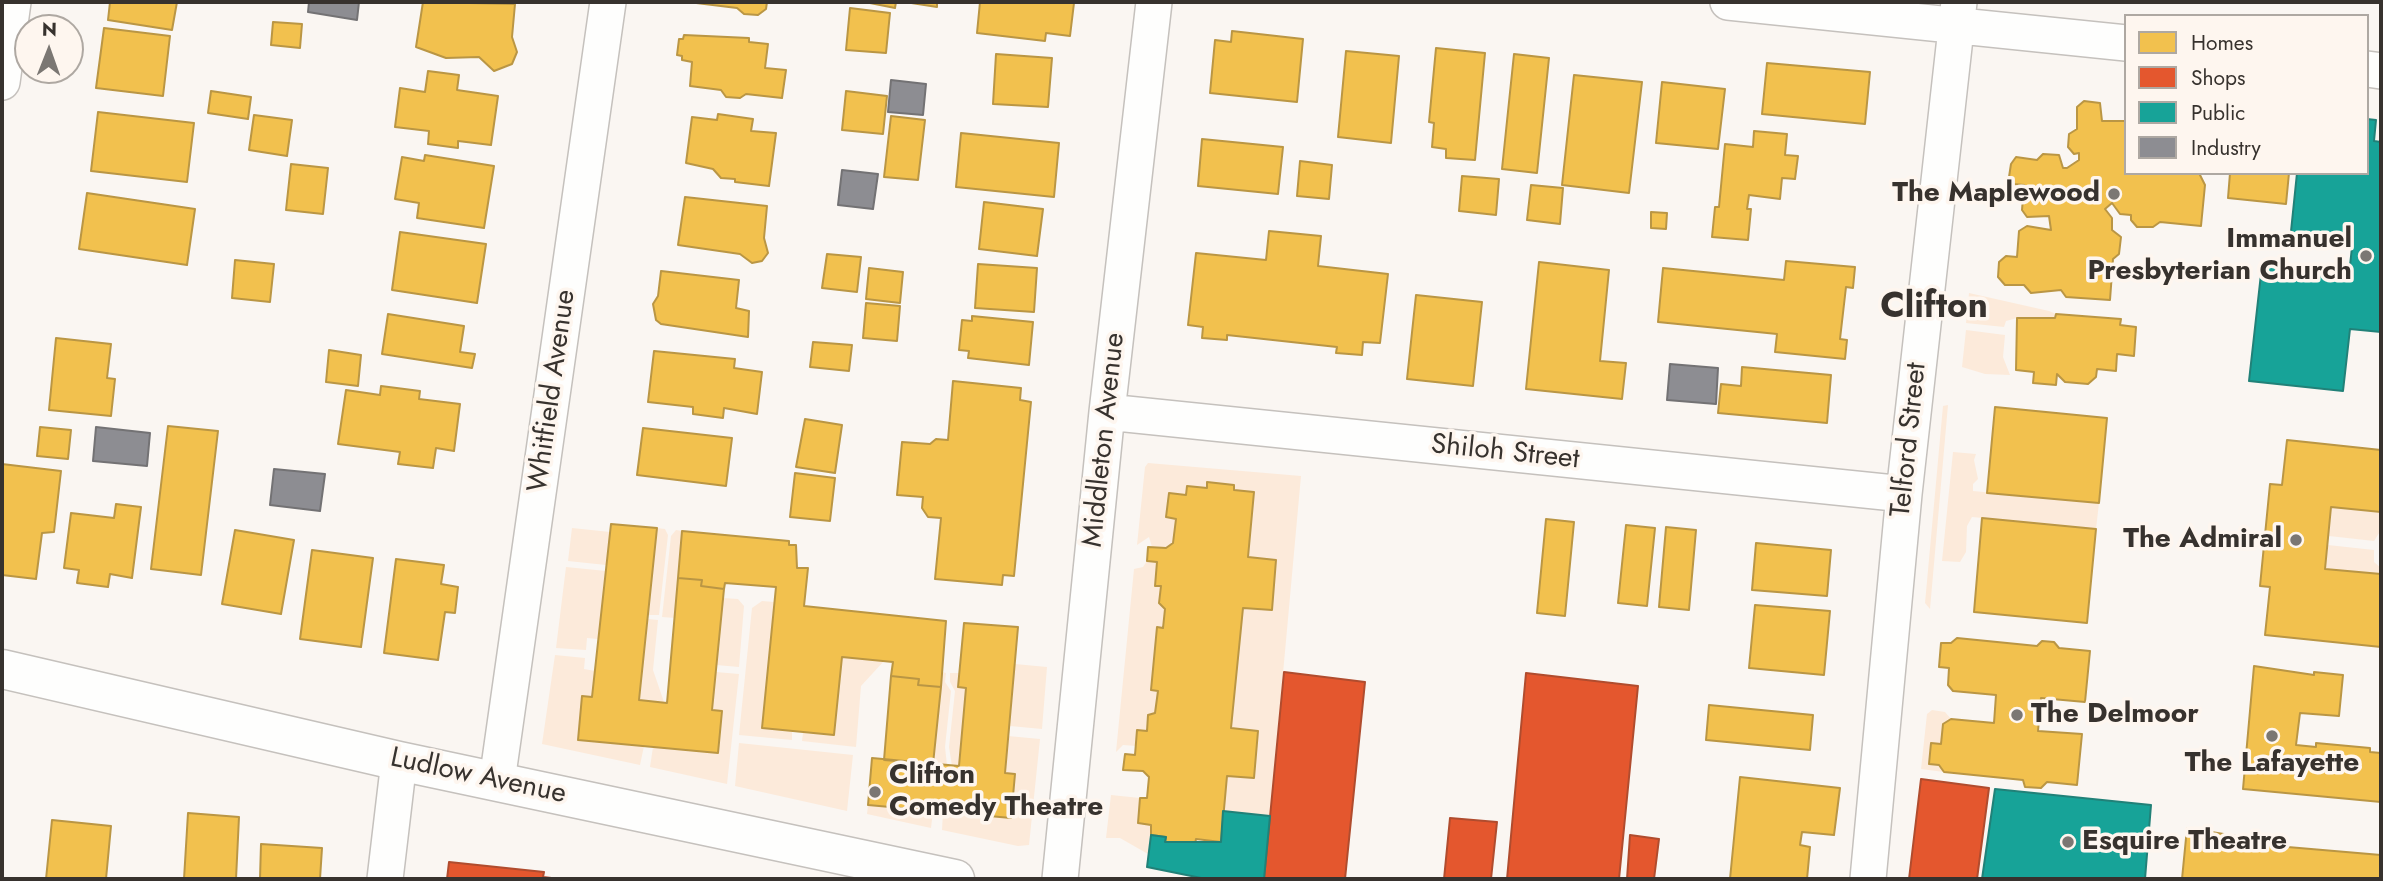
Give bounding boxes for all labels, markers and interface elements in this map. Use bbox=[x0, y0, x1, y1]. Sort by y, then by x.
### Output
north arrow bbox=[14, 14, 84, 84]
legend bbox=[2124, 14, 2369, 175]
text: N bbox=[42, 16, 57, 43]
text: Homes bbox=[2191, 28, 2253, 58]
text: Shops bbox=[2191, 63, 2245, 93]
text: Public bbox=[2191, 98, 2245, 128]
text: Industry bbox=[2191, 133, 2261, 163]
place label: The Maplewood bbox=[1892, 177, 2100, 211]
marker: The Maplewood bbox=[2106, 186, 2122, 202]
place label: Immanuel Presbyterian Church bbox=[2087, 223, 2352, 289]
marker: Immanuel Presbyterian Church bbox=[2358, 248, 2374, 264]
street label: Whitfield Avenue bbox=[522, 288, 584, 494]
district label: Clifton bbox=[1880, 288, 1988, 330]
street label: Middleton Avenue bbox=[1077, 331, 1133, 549]
street label: Telford Street bbox=[1885, 361, 1935, 519]
street label: Shiloh Street bbox=[1429, 429, 1581, 477]
place label: The Admiral bbox=[2123, 523, 2282, 557]
marker: The Admiral bbox=[2288, 532, 2304, 548]
place label: The Delmoor bbox=[2031, 698, 2199, 732]
marker: The Delmoor bbox=[2009, 707, 2025, 723]
marker: The Lafayette bbox=[2264, 728, 2280, 744]
street label: Ludlow Avenue bbox=[387, 742, 569, 812]
place label: The Lafayette bbox=[2185, 747, 2359, 781]
place label: Clifton Comedy Theatre bbox=[889, 759, 1103, 825]
marker: Clifton Comedy Theatre bbox=[867, 784, 883, 800]
place label: Esquire Theatre bbox=[2082, 825, 2287, 859]
marker: Esquire Theatre bbox=[2060, 834, 2076, 850]

